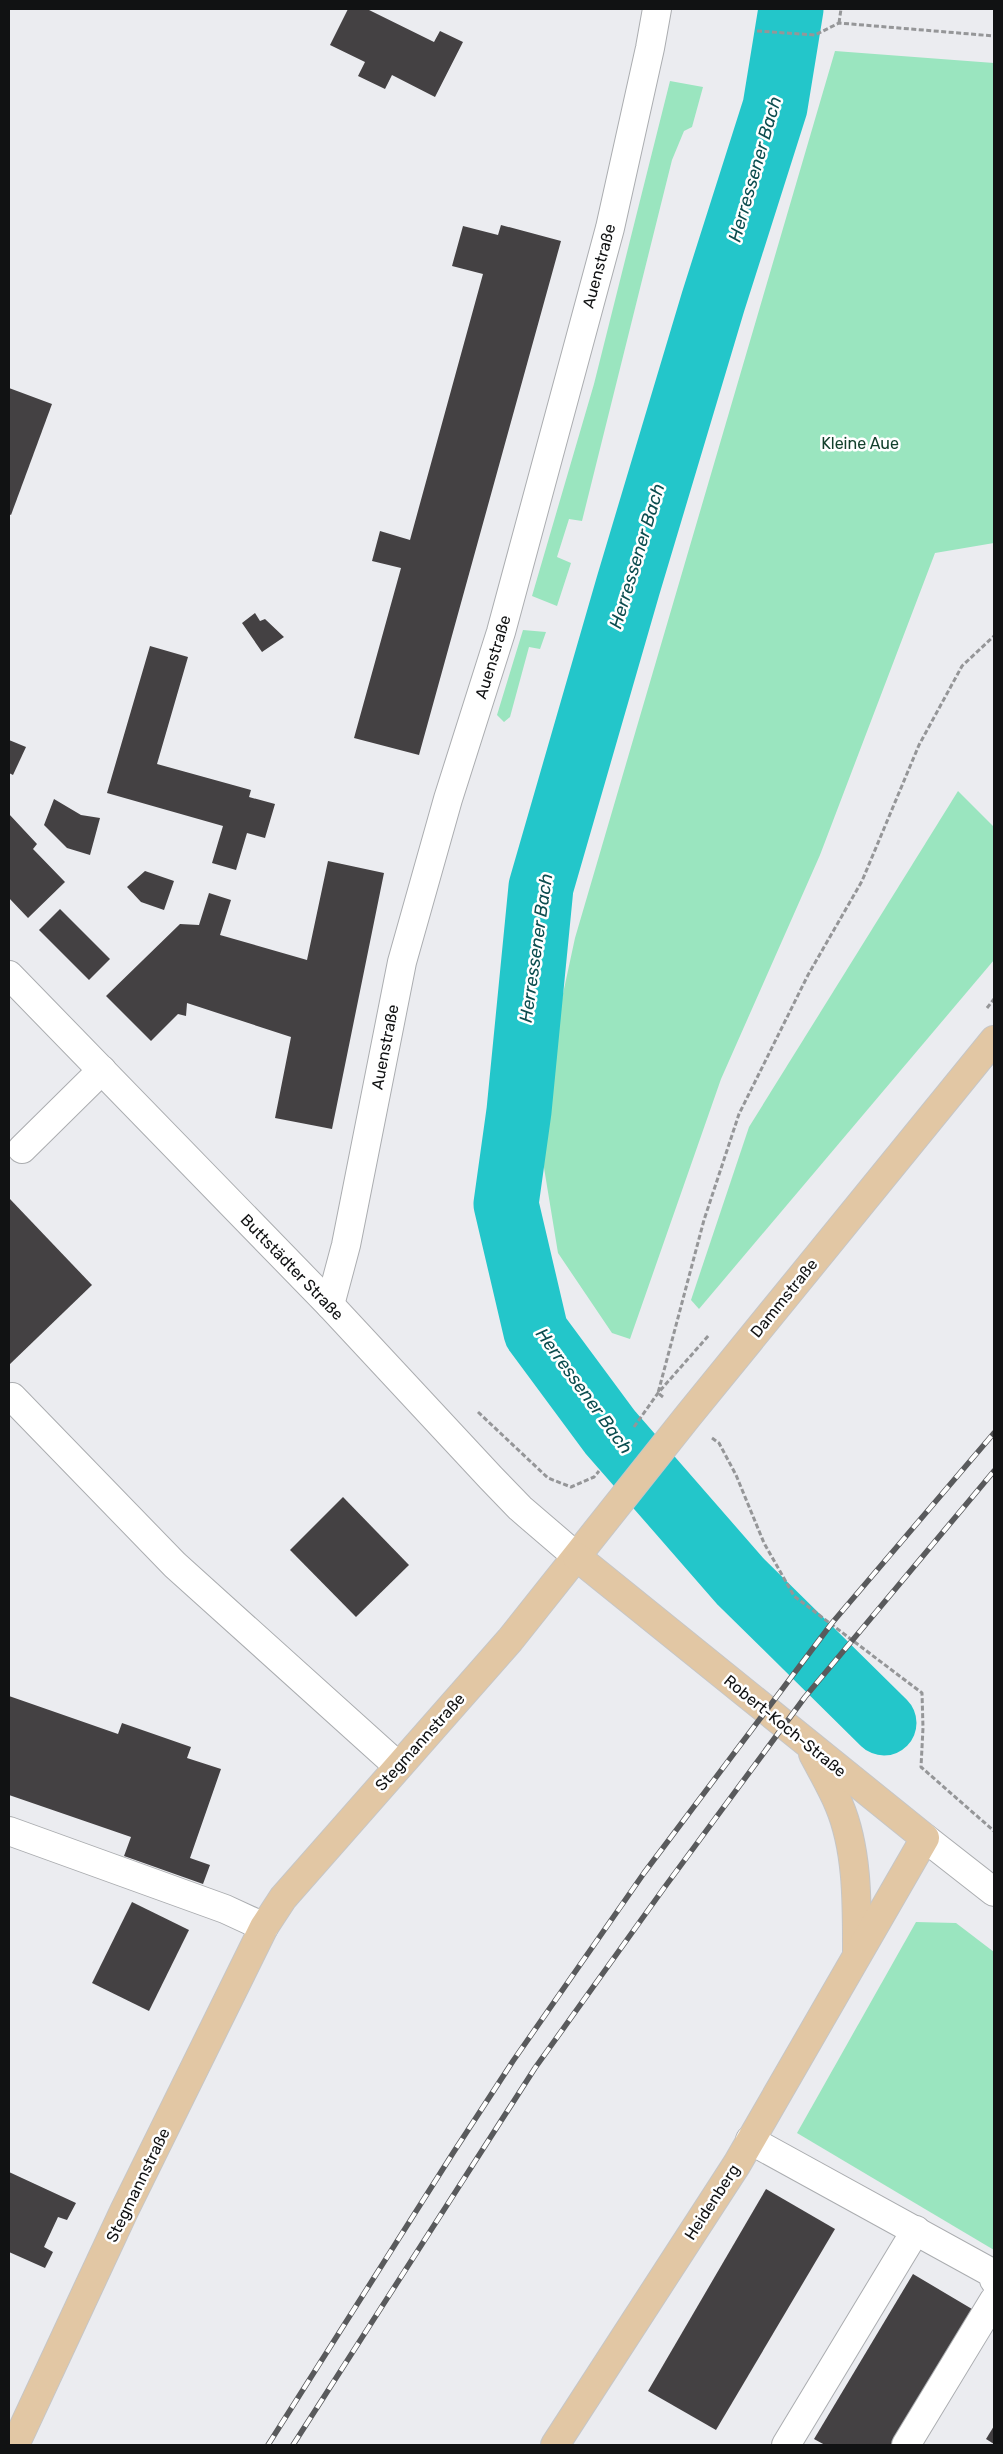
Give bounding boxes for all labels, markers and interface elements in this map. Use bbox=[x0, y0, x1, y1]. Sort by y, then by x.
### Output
water label: Herressener Bach bbox=[724, 94, 786, 244]
street label: Auenstraße bbox=[579, 222, 619, 310]
park label: Kleine Aue bbox=[821, 434, 899, 453]
water label: Herressener Bach bbox=[604, 481, 670, 631]
street label: Auenstraße bbox=[471, 613, 515, 701]
water label: Herressener Bach bbox=[515, 872, 557, 1024]
street label: Auenstraße bbox=[367, 1003, 403, 1091]
street label: Buttstädter Straße bbox=[237, 1210, 347, 1324]
street label: Dammstraße bbox=[746, 1255, 822, 1341]
water label: Herressener Bach bbox=[531, 1324, 637, 1458]
street label: Robert-Koch-Straße bbox=[720, 1671, 850, 1781]
street label: Stegmannstraße bbox=[371, 1689, 469, 1795]
street label: Stegmannstraße bbox=[102, 2125, 174, 2245]
street label: Heidenberg bbox=[681, 2161, 743, 2243]

